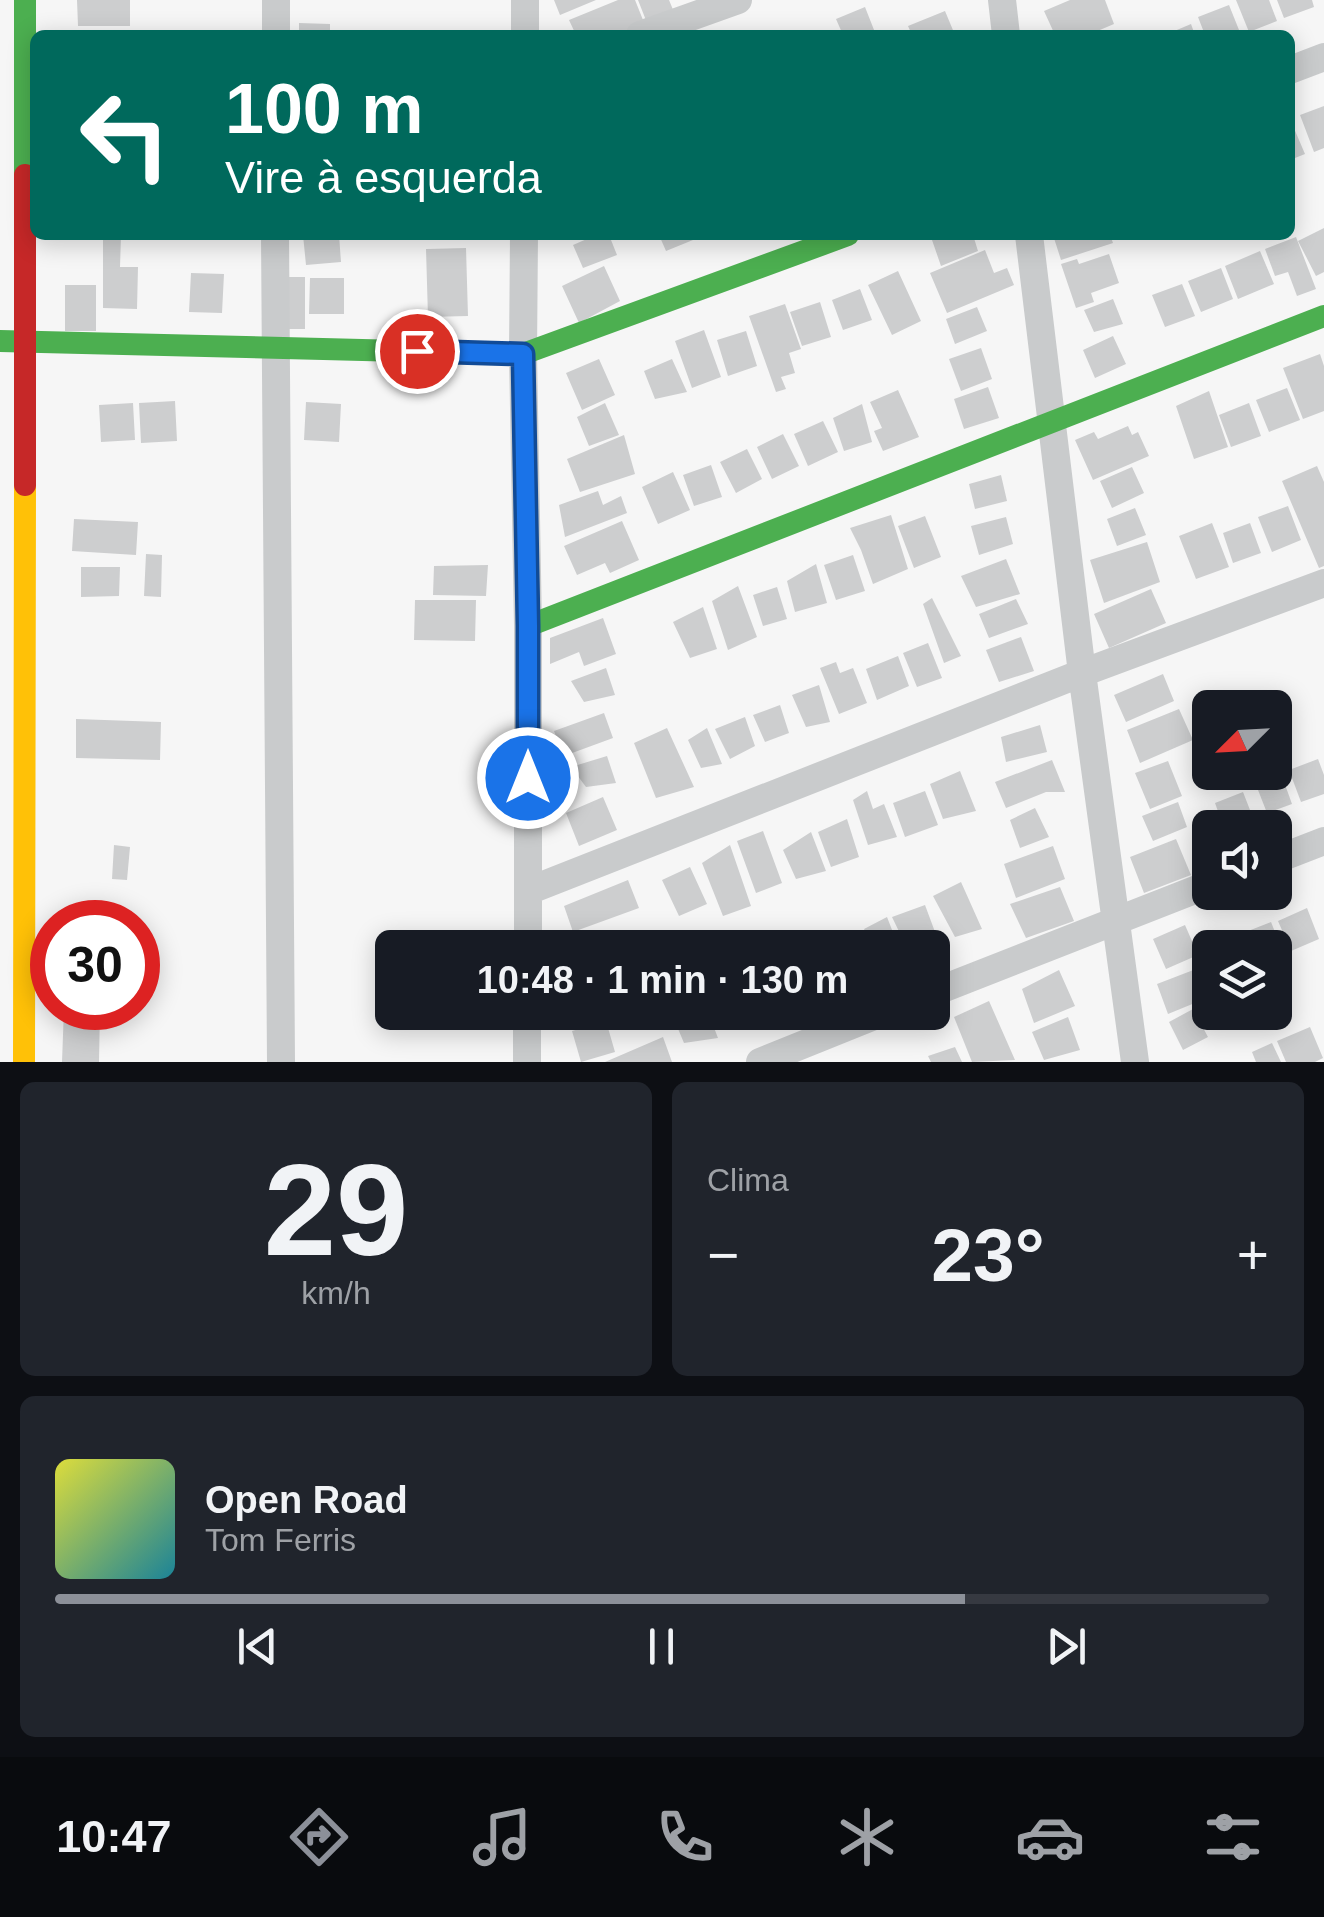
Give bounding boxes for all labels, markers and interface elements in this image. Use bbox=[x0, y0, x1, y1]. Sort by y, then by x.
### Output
icon: left bbox=[60, 70, 190, 200]
text: 100 m bbox=[225, 70, 423, 148]
text: Vire à esquerda bbox=[225, 152, 542, 203]
pin bbox=[375, 309, 460, 394]
icon: arrive bbox=[390, 324, 445, 379]
north arrow bbox=[1192, 690, 1292, 790]
map controls bbox=[1192, 690, 1292, 1030]
position arrow bbox=[476, 726, 580, 830]
button: sound bbox=[1192, 810, 1292, 910]
speed limit sign: 30 bbox=[30, 900, 160, 1030]
button: layers bbox=[1192, 930, 1292, 1030]
text: 10:48 · 1 min · 130 m bbox=[477, 959, 848, 1001]
text: 29 bbox=[264, 1137, 408, 1283]
text: Clima bbox=[707, 1162, 789, 1198]
text: 23° bbox=[931, 1213, 1045, 1297]
text: − bbox=[707, 1224, 739, 1286]
text: + bbox=[1237, 1224, 1269, 1286]
text: km/h bbox=[301, 1275, 371, 1311]
text: Open Road bbox=[205, 1479, 408, 1521]
text: Tom Ferris bbox=[205, 1522, 356, 1558]
icon: previous bbox=[230, 1619, 285, 1674]
icon: pause bbox=[634, 1619, 689, 1674]
icon: next bbox=[1039, 1619, 1094, 1674]
icon: directions bbox=[284, 1802, 354, 1872]
icon: music bbox=[467, 1802, 537, 1872]
icon: phone bbox=[650, 1802, 720, 1872]
icon: climate bbox=[832, 1802, 902, 1872]
icon: car bbox=[1015, 1802, 1085, 1872]
icon: filters bbox=[1198, 1802, 1268, 1872]
text: 10:47 bbox=[56, 1811, 171, 1862]

